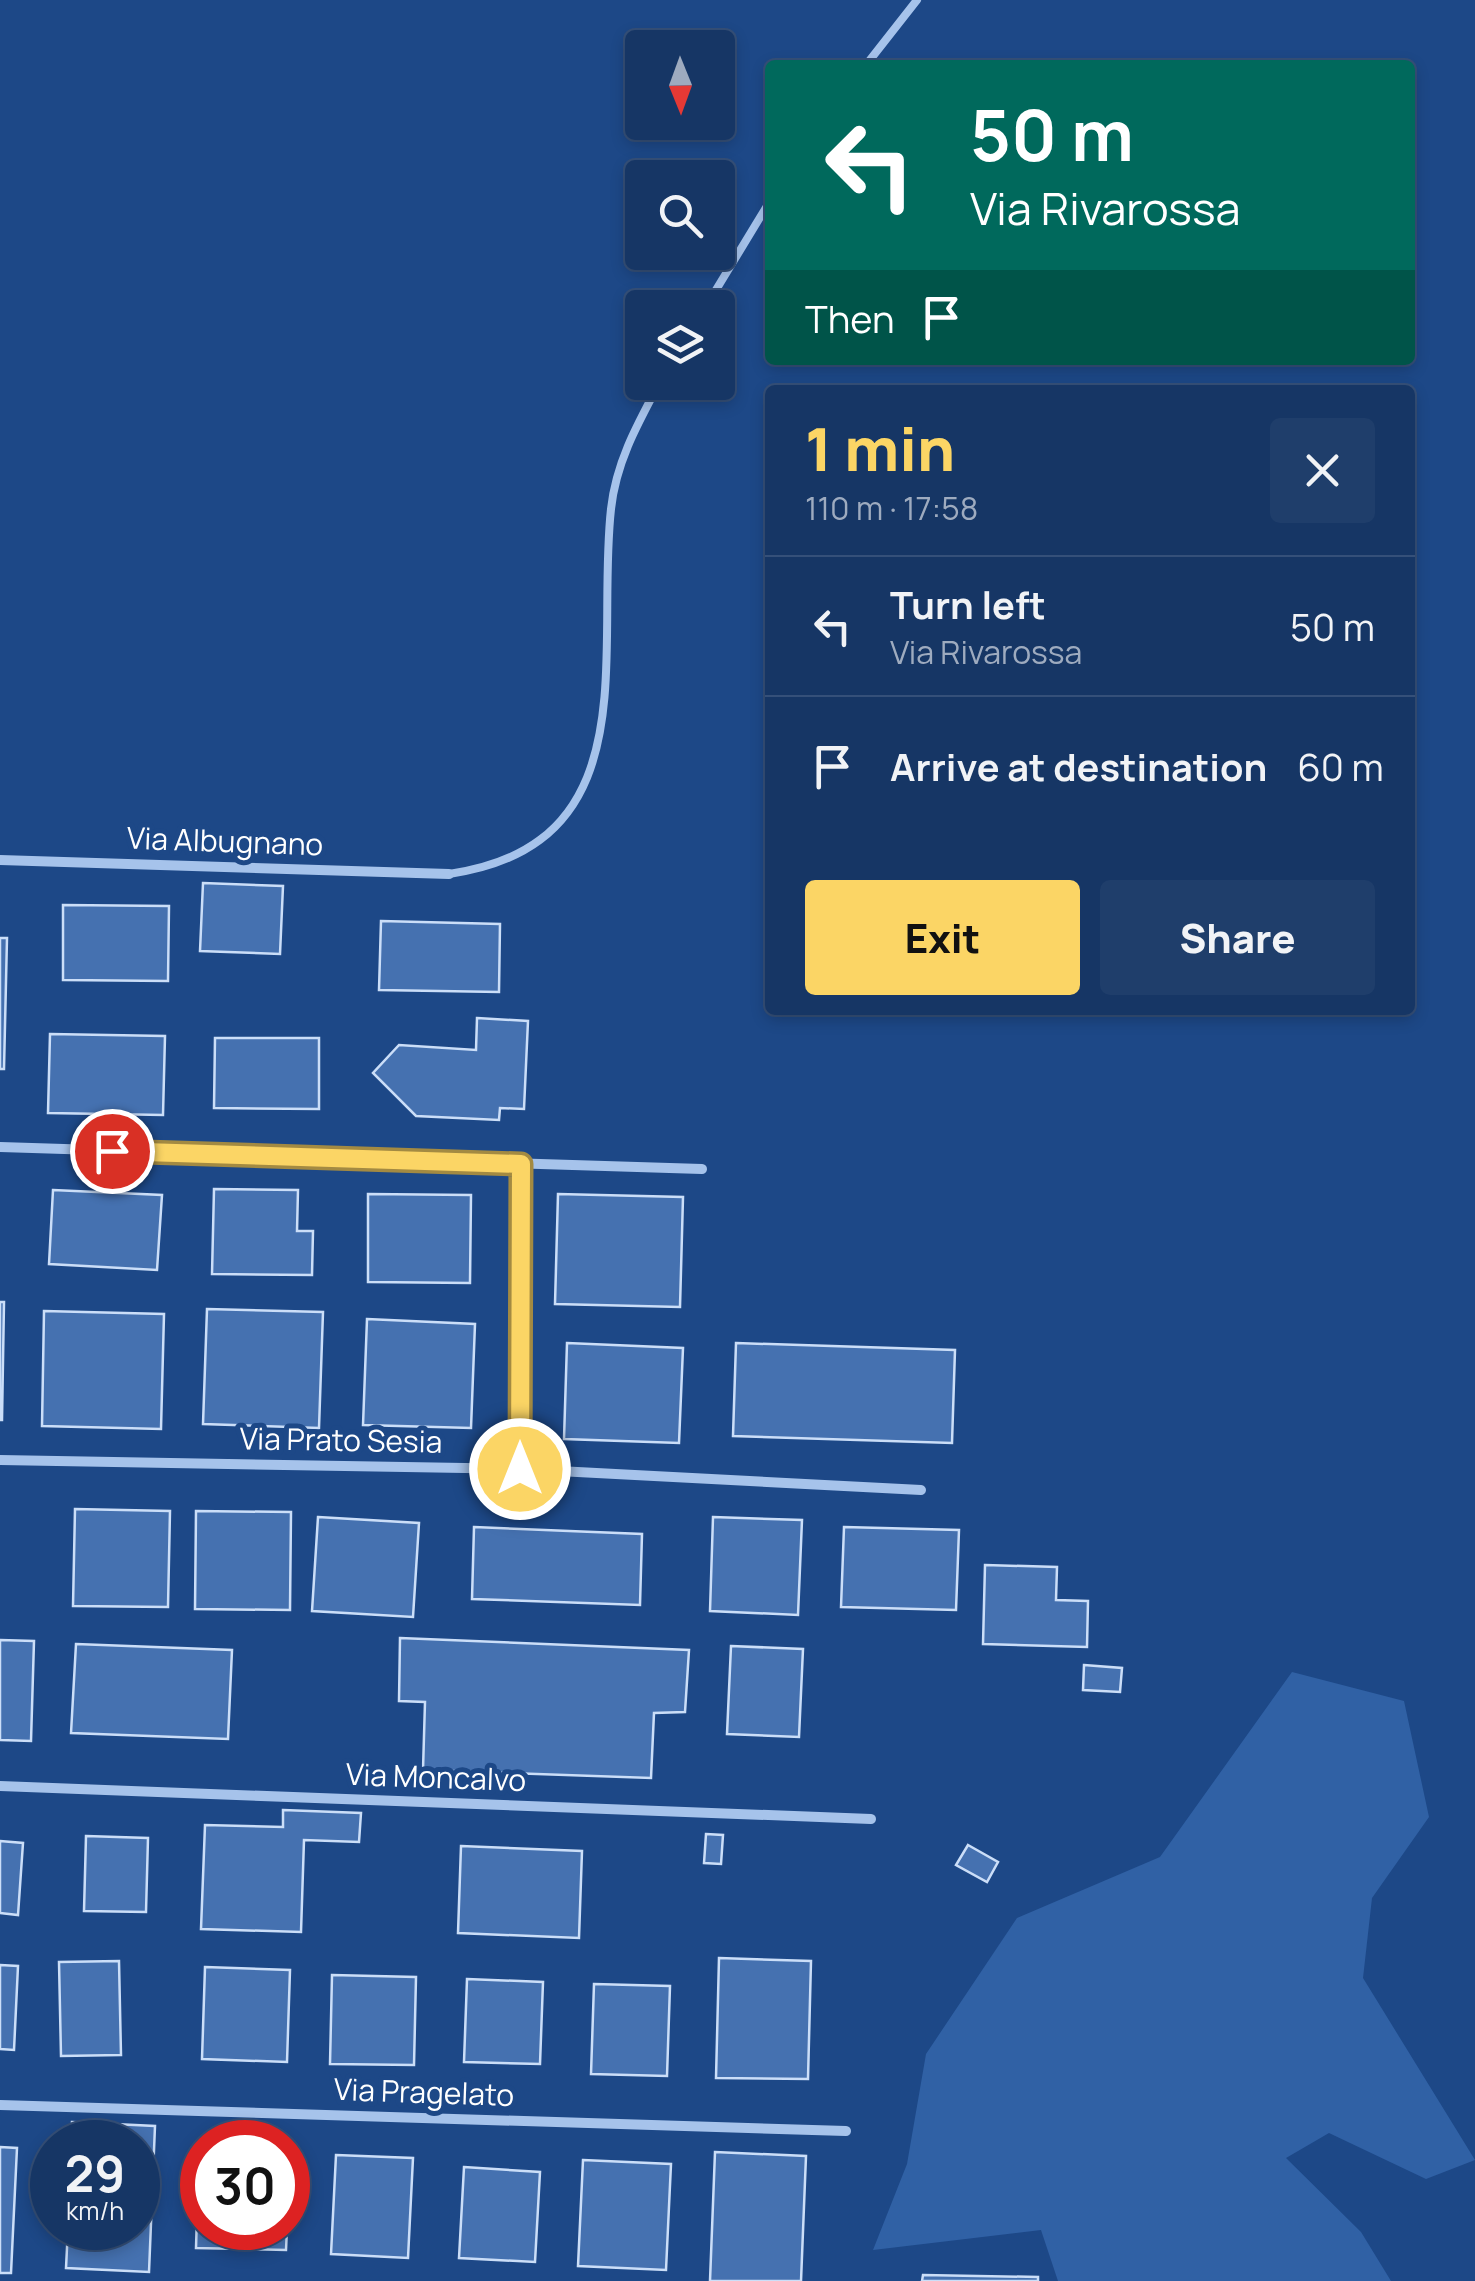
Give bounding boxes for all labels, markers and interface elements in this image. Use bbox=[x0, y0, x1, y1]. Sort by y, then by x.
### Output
north arrow bbox=[625, 30, 735, 140]
map controls bbox=[625, 30, 735, 400]
text: 50 m bbox=[970, 86, 1134, 182]
icon: left bbox=[805, 100, 935, 230]
button: search bbox=[625, 160, 735, 270]
text: Via Rivarossa bbox=[970, 177, 1241, 239]
button: layers bbox=[625, 290, 735, 400]
icon: arrive bbox=[914, 290, 969, 345]
text: Then bbox=[805, 292, 894, 344]
text: 1 min bbox=[805, 407, 955, 489]
button: close bbox=[1270, 418, 1375, 523]
text: 110 m · 17:58 bbox=[805, 486, 978, 530]
text: Turn left bbox=[890, 578, 1046, 630]
icon: left bbox=[805, 599, 860, 654]
text: 50 m bbox=[1290, 600, 1375, 652]
text: Via Rivarossa bbox=[890, 630, 1082, 674]
icon: arrive bbox=[805, 739, 860, 794]
text: Arrive at destination bbox=[890, 740, 1267, 792]
text: 60 m bbox=[1297, 740, 1384, 792]
street label: Via Albugnano bbox=[126, 817, 324, 864]
button: Exit bbox=[805, 880, 1080, 995]
button: Share bbox=[1100, 880, 1375, 995]
pin bbox=[70, 1109, 155, 1194]
icon: arrive bbox=[85, 1124, 140, 1179]
street label: Via Prato Sesia bbox=[239, 1417, 443, 1462]
position arrow bbox=[468, 1417, 572, 1521]
street label: Via Moncalvo bbox=[345, 1753, 527, 1800]
street label: Via Pragelato bbox=[333, 2068, 515, 2115]
speed limit sign: 30 bbox=[180, 2120, 310, 2250]
text: 29 bbox=[65, 2139, 125, 2207]
text: km/h bbox=[66, 2193, 124, 2228]

